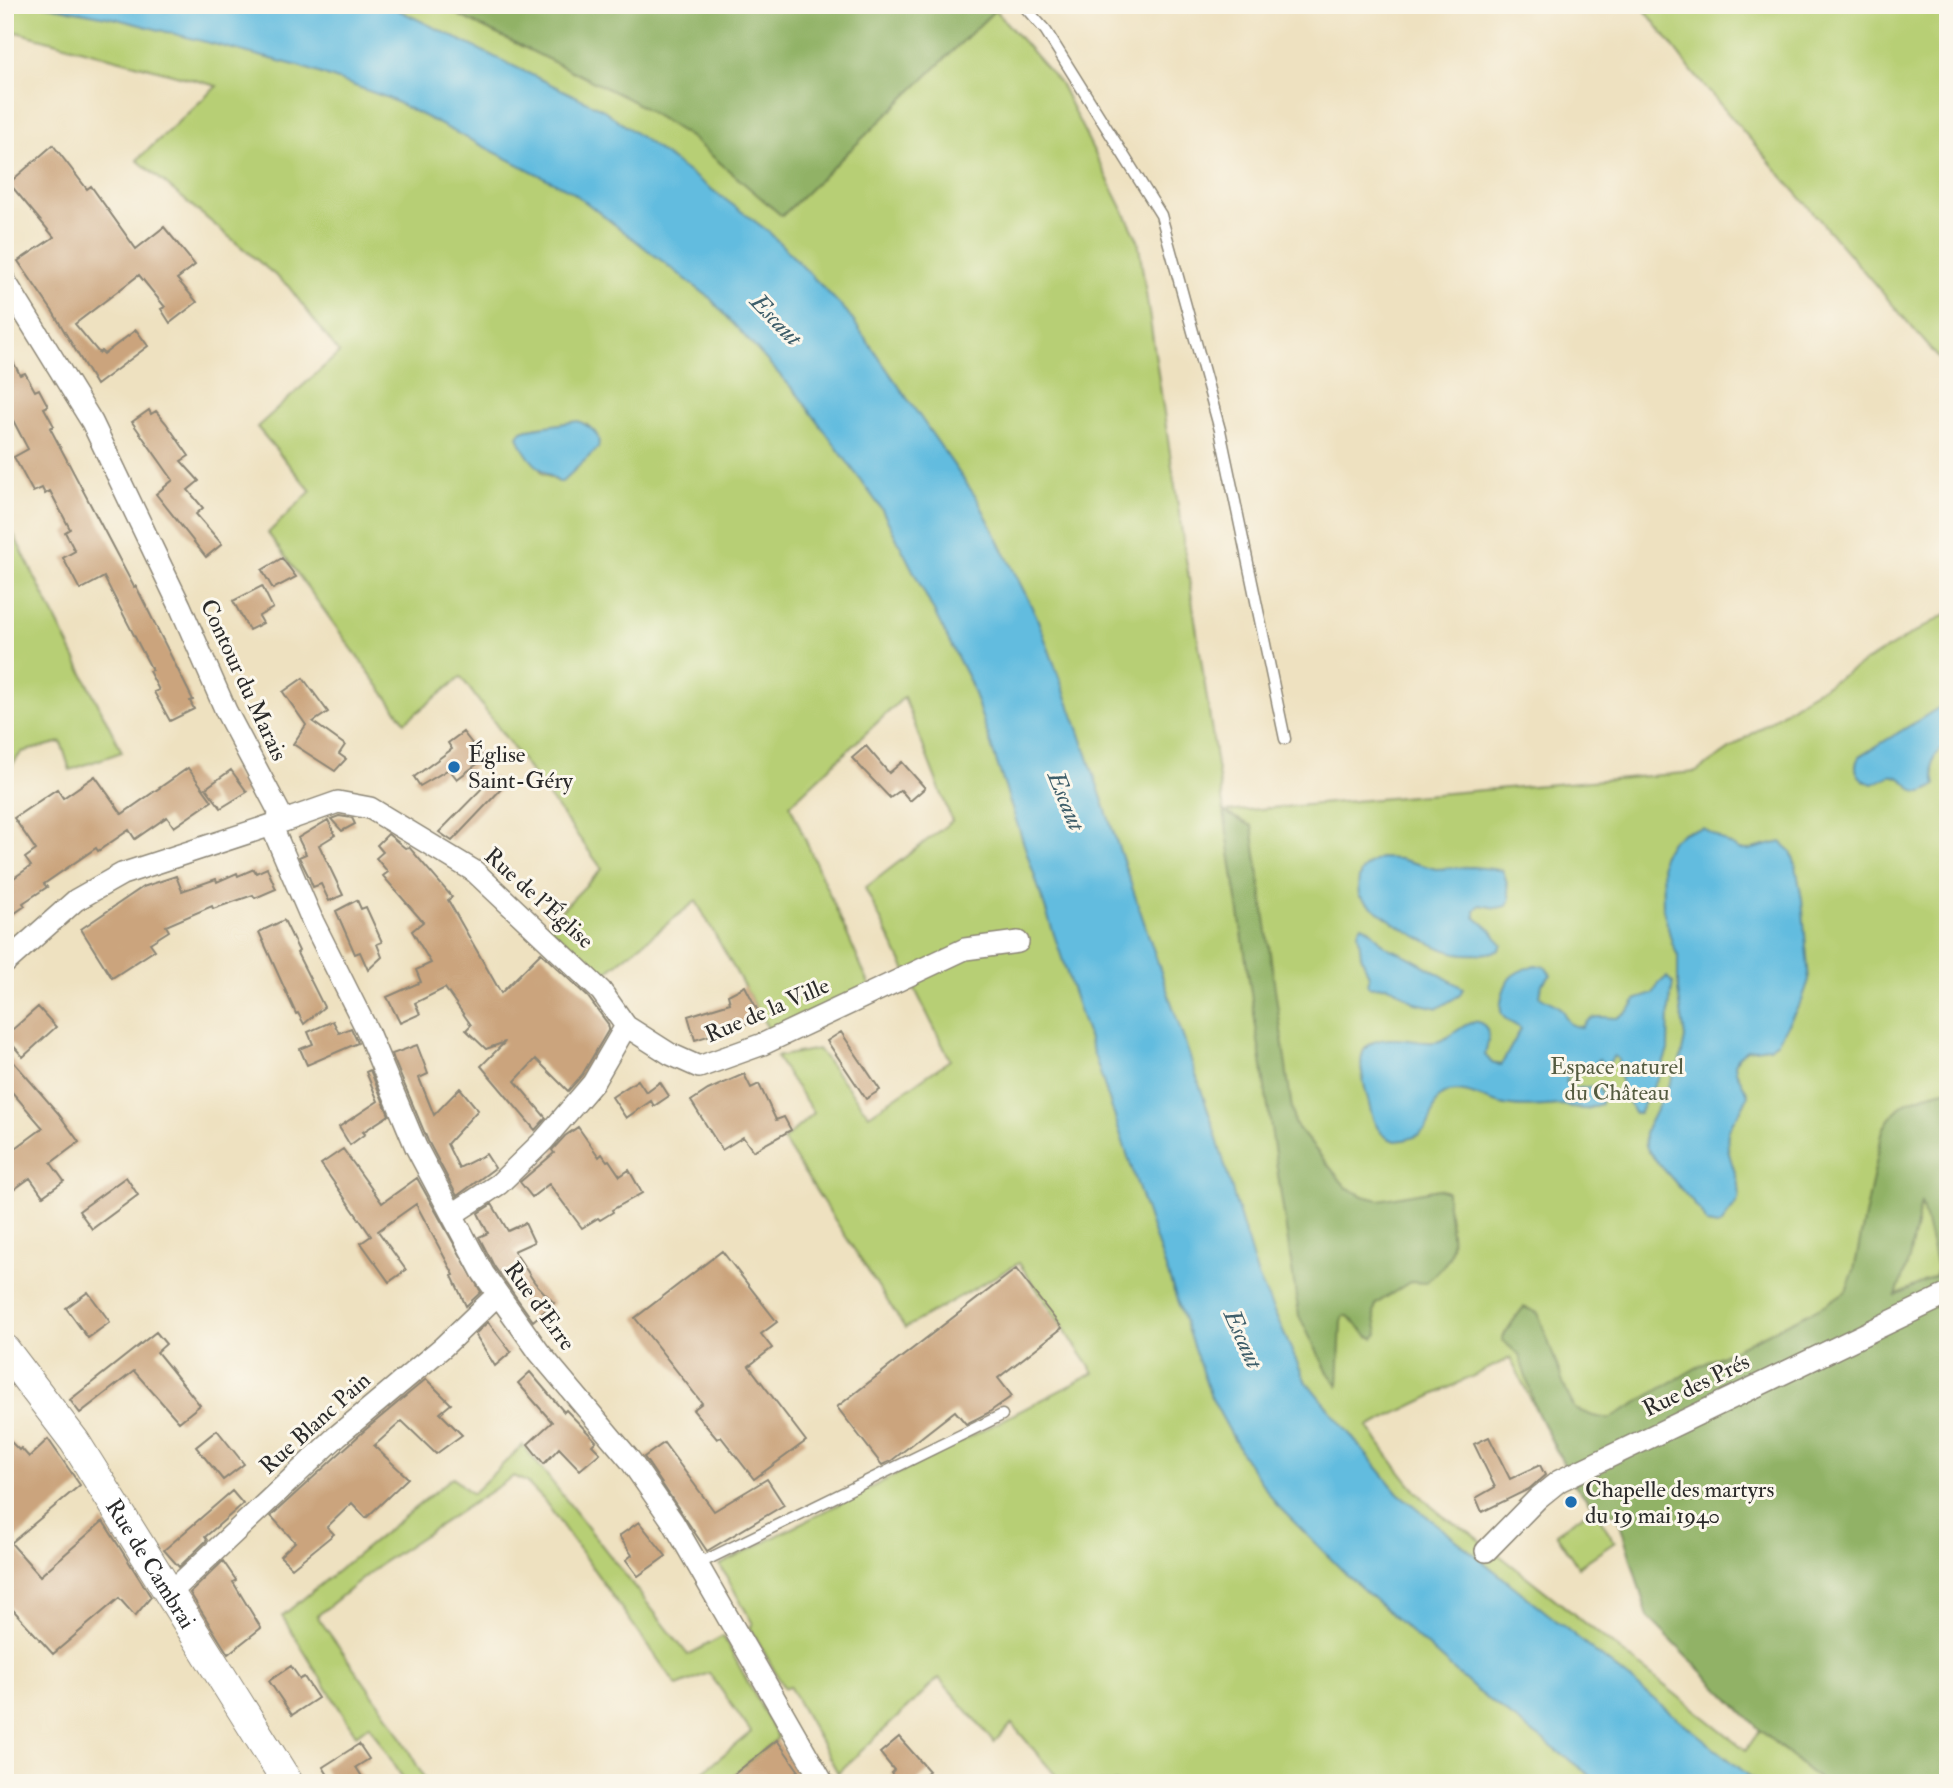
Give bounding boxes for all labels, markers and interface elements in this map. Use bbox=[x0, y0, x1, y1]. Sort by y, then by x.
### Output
water label: Escaut bbox=[742, 286, 809, 354]
street label: Contour du Marais bbox=[194, 595, 294, 766]
place label: Église Saint-Géry bbox=[468, 740, 574, 795]
marker: Église Saint-Géry bbox=[446, 759, 462, 775]
water label: Escaut bbox=[1039, 765, 1092, 836]
street label: Rue de l'Église bbox=[478, 841, 600, 955]
street label: Rue de la Ville bbox=[701, 971, 834, 1049]
park label: Espace naturel du Château bbox=[1550, 1052, 1684, 1107]
street label: Rue d'Erre bbox=[498, 1256, 582, 1356]
water label: Escaut bbox=[1215, 1303, 1270, 1374]
street label: Rue des Prés bbox=[1638, 1347, 1754, 1423]
street label: Rue Blanc Pain bbox=[254, 1366, 377, 1480]
place label: Chapelle des martyrs du 19 mai 1940 bbox=[1585, 1475, 1774, 1530]
street label: Rue de Cambrai bbox=[100, 1493, 202, 1634]
marker: Chapelle des martyrs du 19 mai 1940 bbox=[1563, 1494, 1579, 1510]

